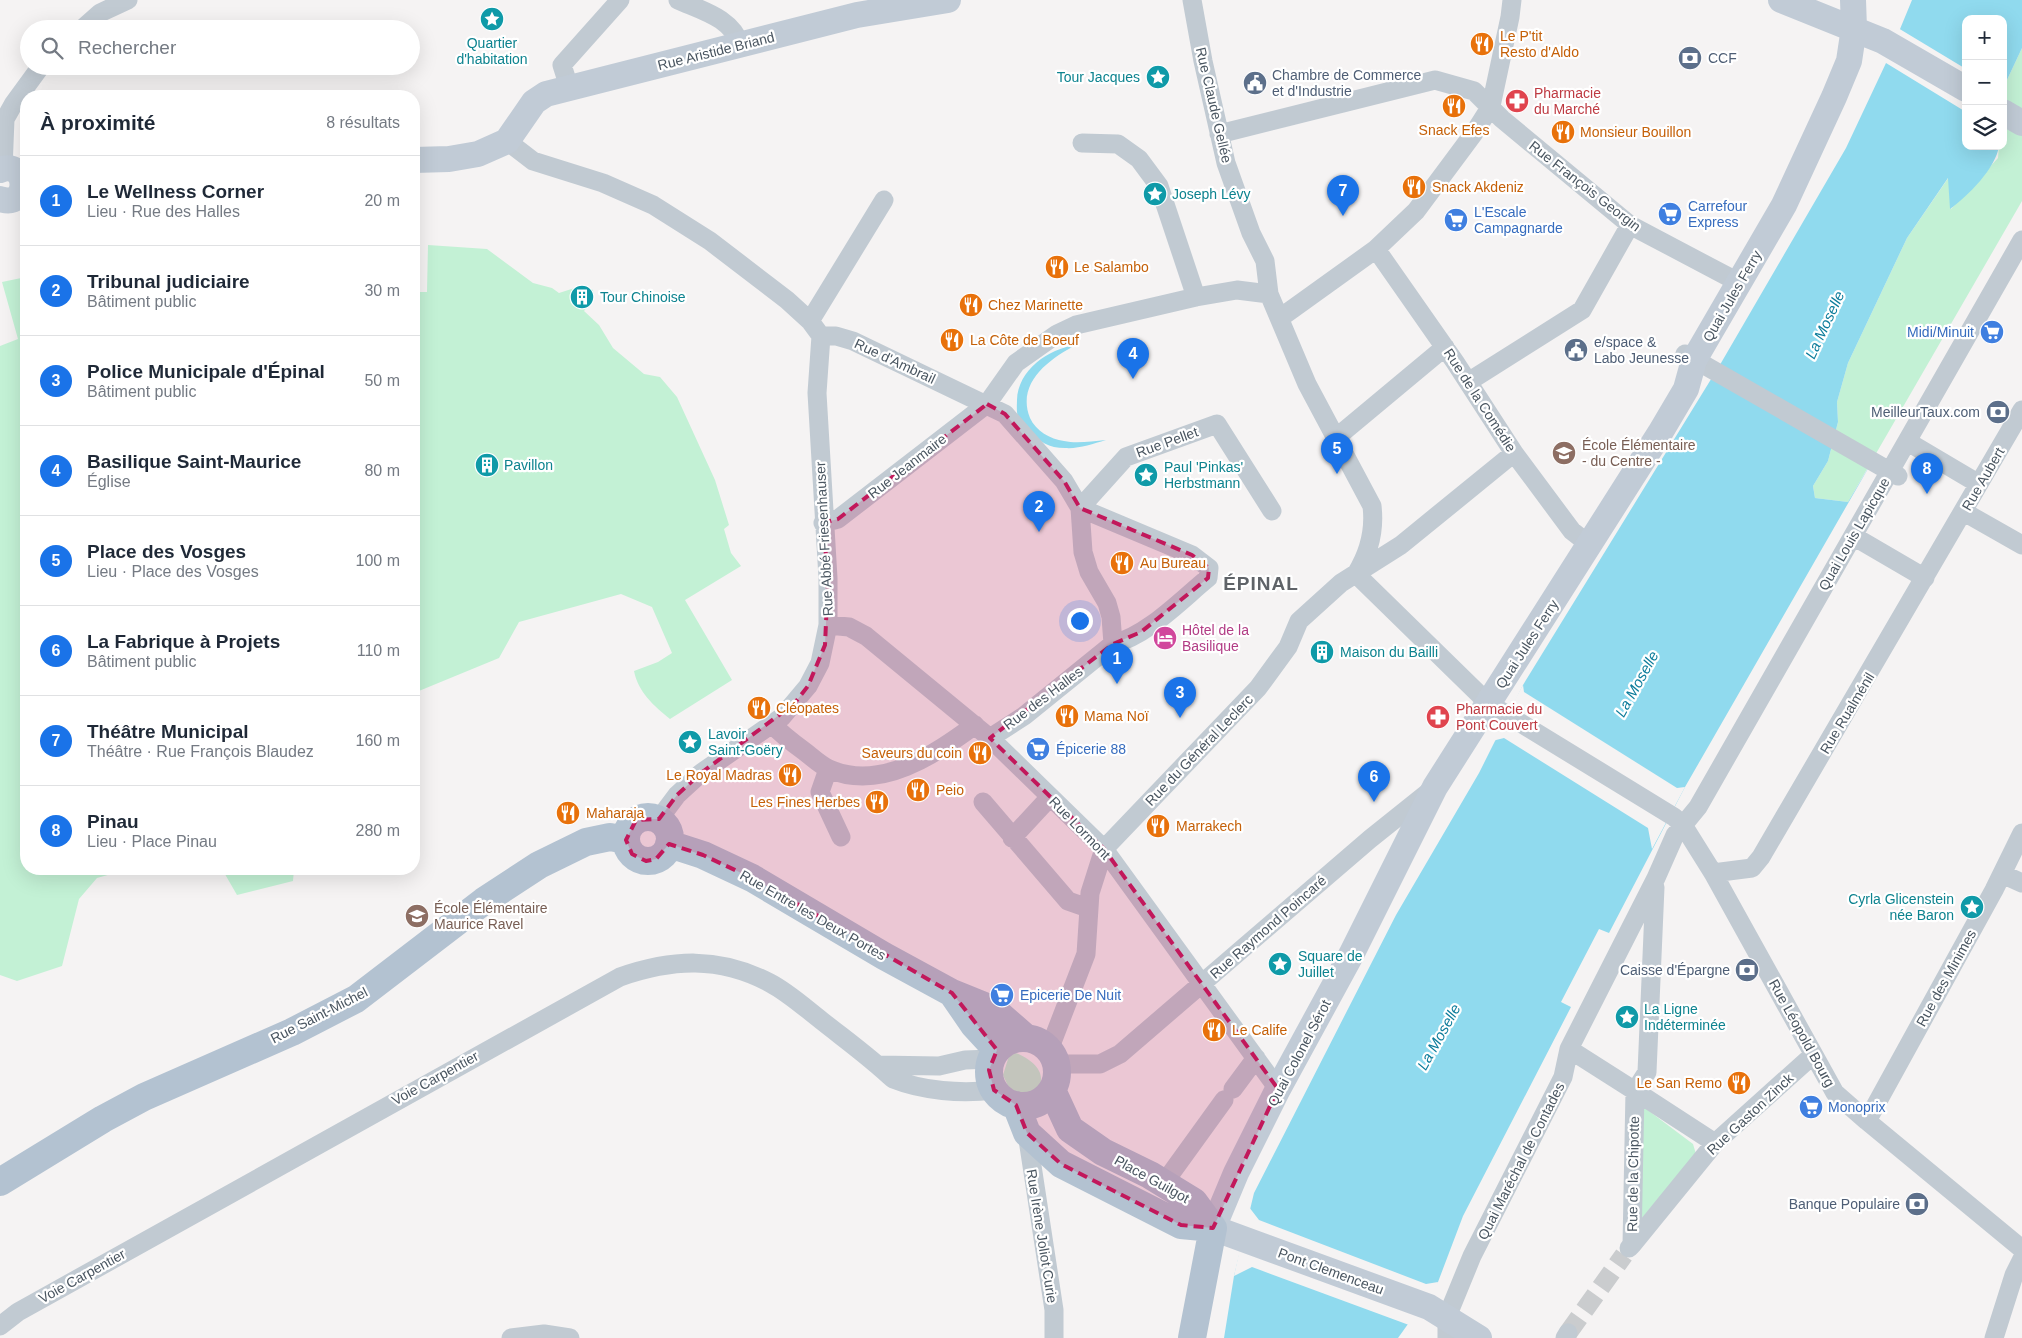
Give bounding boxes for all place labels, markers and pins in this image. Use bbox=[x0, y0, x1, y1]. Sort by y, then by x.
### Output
place icon: Quartier d'habitation bbox=[479, 6, 505, 32]
place label: Le P'tit Resto d'Aldo bbox=[1500, 28, 1579, 60]
restaurant icon: Le P'tit Resto d'Aldo bbox=[1469, 31, 1495, 57]
place label: Quartier d'habitation bbox=[456, 35, 528, 67]
bank icon: CCF bbox=[1677, 45, 1703, 71]
place label: CCF bbox=[1708, 50, 1737, 66]
place icon: Tour Jacques bbox=[1145, 64, 1171, 90]
place label: Chambre de Commerce et d'Industrie bbox=[1272, 67, 1422, 99]
place label: Tour Jacques bbox=[1057, 69, 1140, 85]
public building icon: Chambre de Commerce et d'Industrie bbox=[1242, 70, 1268, 96]
place label: Pharmacie du Marché bbox=[1534, 85, 1601, 117]
pharmacy icon: Pharmacie du Marché bbox=[1504, 88, 1530, 114]
restaurant icon: Snack Efes bbox=[1441, 93, 1467, 119]
restaurant icon: Monsieur Bouillon bbox=[1550, 119, 1576, 145]
place label: Snack Efes bbox=[1419, 122, 1489, 138]
place label: Monsieur Bouillon bbox=[1580, 124, 1691, 140]
restaurant icon: Snack Akdeniz bbox=[1401, 174, 1427, 200]
pin: 7 bbox=[1327, 175, 1359, 216]
place label: Snack Akdeniz bbox=[1432, 179, 1524, 195]
place icon: Joseph Lévy bbox=[1142, 181, 1168, 207]
place label: Joseph Lévy bbox=[1172, 186, 1251, 202]
place label: Carrefour Express bbox=[1688, 198, 1747, 230]
supermarket icon: Carrefour Express bbox=[1657, 201, 1683, 227]
place label: L'Escale Campagnarde bbox=[1474, 204, 1563, 236]
supermarket icon: L'Escale Campagnarde bbox=[1443, 207, 1469, 233]
restaurant icon: Le Salambo bbox=[1044, 254, 1070, 280]
place label: Le Salambo bbox=[1074, 259, 1149, 275]
building icon: Tour Chinoise bbox=[569, 284, 595, 310]
place label: Tour Chinoise bbox=[600, 289, 686, 305]
restaurant icon: Chez Marinette bbox=[958, 292, 984, 318]
place label: Chez Marinette bbox=[988, 297, 1083, 313]
supermarket icon: Midi/Minuit bbox=[1979, 319, 2005, 345]
place label: Midi/Minuit bbox=[1907, 324, 1974, 340]
restaurant icon: La Côte de Boeuf bbox=[939, 327, 965, 353]
place label: La Côte de Boeuf bbox=[970, 332, 1079, 348]
place label: e/space & Labo Jeunesse bbox=[1594, 334, 1689, 366]
public building icon: e/space & Labo Jeunesse bbox=[1563, 337, 1589, 363]
pin: 4 bbox=[1117, 338, 1149, 379]
bank icon: MeilleurTaux.com bbox=[1985, 399, 2011, 425]
place label: MeilleurTaux.com bbox=[1871, 404, 1980, 420]
pin: 5 bbox=[1321, 433, 1353, 474]
place label: École Élémentaire - du Centre - bbox=[1582, 437, 1696, 469]
school or university icon: École Élémentaire - du Centre - bbox=[1551, 440, 1577, 466]
building icon: Pavillon bbox=[474, 452, 500, 478]
pin: 8 bbox=[1911, 453, 1943, 494]
place label: Pavillon bbox=[504, 457, 553, 473]
place label: Paul 'Pinkas' Herbstmann bbox=[1164, 459, 1243, 491]
place icon: Paul 'Pinkas' Herbstmann bbox=[1133, 462, 1159, 488]
pin: 2 bbox=[1023, 491, 1055, 532]
restaurant icon: Au Bureau bbox=[1109, 550, 1135, 576]
place label: Au Bureau bbox=[1140, 555, 1206, 571]
place label: Hôtel de la Basilique bbox=[1182, 622, 1249, 654]
hotel icon: Hôtel de la Basilique bbox=[1152, 625, 1178, 651]
building icon: Maison du Bailli bbox=[1309, 639, 1335, 665]
pin: 1 bbox=[1101, 643, 1133, 684]
place label: Maison du Bailli bbox=[1340, 644, 1438, 660]
pin: 3 bbox=[1164, 677, 1196, 718]
restaurant icon: Cléopates bbox=[746, 695, 772, 721]
place label: Cléopates bbox=[776, 700, 839, 716]
place label: Pharmacie du Pont Couvert bbox=[1456, 701, 1542, 733]
restaurant icon: Mama Noï bbox=[1054, 703, 1080, 729]
pharmacy icon: Pharmacie du Pont Couvert bbox=[1425, 704, 1451, 730]
place label: Mama Noï bbox=[1084, 708, 1149, 724]
place label: Lavoir Saint-Goëry bbox=[708, 726, 783, 758]
place icon: Lavoir Saint-Goëry bbox=[677, 729, 703, 755]
supermarket icon: Épicerie 88 bbox=[1025, 736, 1051, 762]
restaurant icon: Saveurs du coin bbox=[967, 740, 993, 766]
place label: Épicerie 88 bbox=[1056, 741, 1126, 757]
place label: Saveurs du coin bbox=[862, 745, 962, 761]
pin: 6 bbox=[1358, 761, 1390, 802]
restaurant icon: Le Royal Madras bbox=[777, 762, 803, 788]
place label: Le Royal Madras bbox=[666, 767, 772, 783]
restaurant icon: Peio bbox=[905, 777, 931, 803]
place label: Peio bbox=[936, 782, 964, 798]
restaurant icon: Les Fines Herbes bbox=[864, 789, 890, 815]
place label: Les Fines Herbes bbox=[750, 794, 860, 810]
restaurant icon: Maharaja bbox=[555, 800, 581, 826]
place label: Maharaja bbox=[586, 805, 645, 821]
restaurant icon: Marrakech bbox=[1145, 813, 1171, 839]
place label: Marrakech bbox=[1176, 818, 1242, 834]
place label: Cyrla Glicenstein née Baron bbox=[1848, 891, 1954, 923]
place icon: Cyrla Glicenstein née Baron bbox=[1959, 894, 1985, 920]
place label: École Élémentaire Maurice Ravel bbox=[434, 900, 548, 932]
school or university icon: École Élémentaire Maurice Ravel bbox=[404, 903, 430, 929]
place label: Square de Juillet bbox=[1298, 948, 1363, 980]
place icon: Square de Juillet bbox=[1267, 951, 1293, 977]
bank icon: Caisse d'Épargne bbox=[1734, 957, 1760, 983]
place label: Caisse d'Épargne bbox=[1620, 962, 1730, 978]
supermarket icon: Epicerie De Nuit bbox=[989, 982, 1015, 1008]
place label: Epicerie De Nuit bbox=[1020, 987, 1121, 1003]
place label: La Ligne Indéterminée bbox=[1644, 1001, 1726, 1033]
place icon: La Ligne Indéterminée bbox=[1614, 1004, 1640, 1030]
restaurant icon: Le Calife bbox=[1201, 1017, 1227, 1043]
place label: Le Calife bbox=[1232, 1022, 1287, 1038]
restaurant icon: Le San Remo bbox=[1726, 1070, 1752, 1096]
place label: Le San Remo bbox=[1636, 1075, 1722, 1091]
supermarket icon: Monoprix bbox=[1798, 1094, 1824, 1120]
place label: Monoprix bbox=[1828, 1099, 1886, 1115]
bank icon: Banque Populaire bbox=[1904, 1191, 1930, 1217]
place label: Banque Populaire bbox=[1789, 1196, 1900, 1212]

